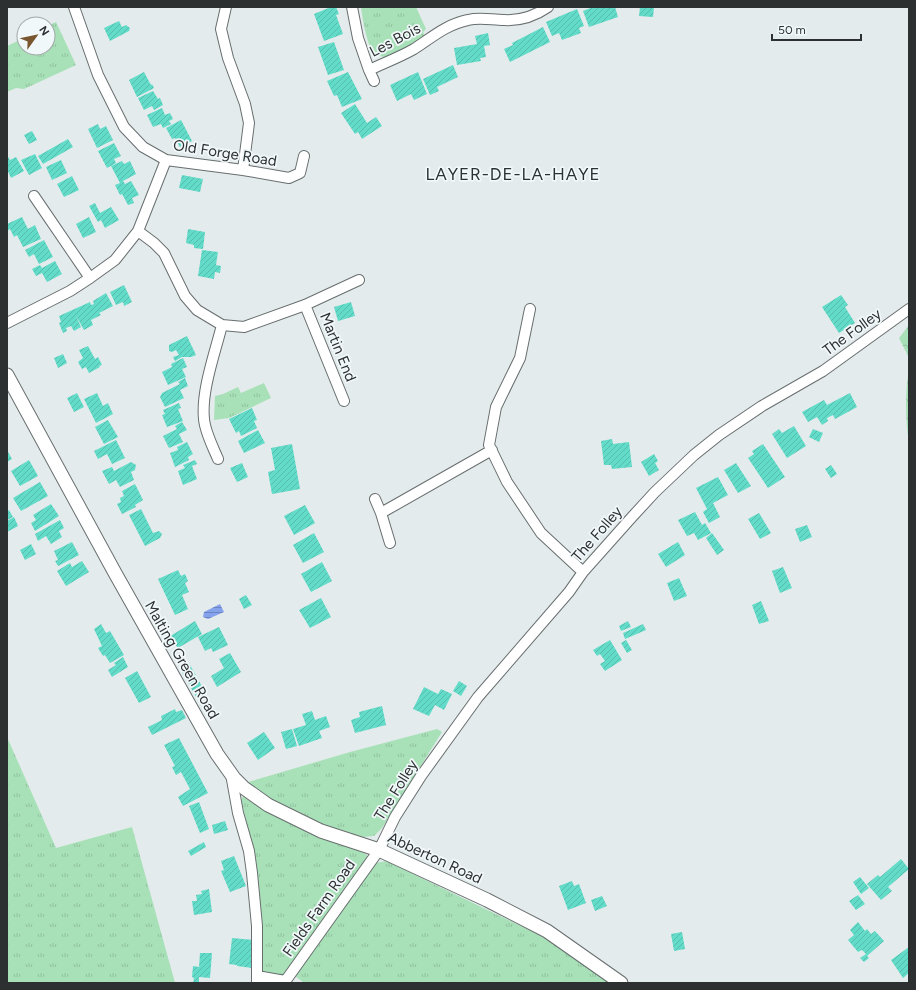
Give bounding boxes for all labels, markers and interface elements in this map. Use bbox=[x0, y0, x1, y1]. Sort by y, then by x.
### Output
north arrow bbox=[16, 16, 56, 56]
scale bar bbox=[772, 16, 861, 42]
street label: Les Bois bbox=[366, 19, 424, 61]
text: 50 m bbox=[778, 23, 806, 37]
text: N bbox=[36, 24, 52, 38]
street label: Old Forge Road bbox=[172, 136, 278, 170]
district label: LAYER-DE-LA-HAYE bbox=[426, 164, 600, 184]
street label: The Folley bbox=[819, 305, 885, 359]
street label: Martin End bbox=[316, 310, 360, 384]
street label: The Folley bbox=[568, 502, 626, 565]
street label: Malting Green Road bbox=[141, 598, 223, 722]
street label: The Folley bbox=[370, 756, 422, 824]
street label: Abberton Road bbox=[385, 828, 485, 888]
street label: Fields Farm Road bbox=[279, 856, 359, 960]

